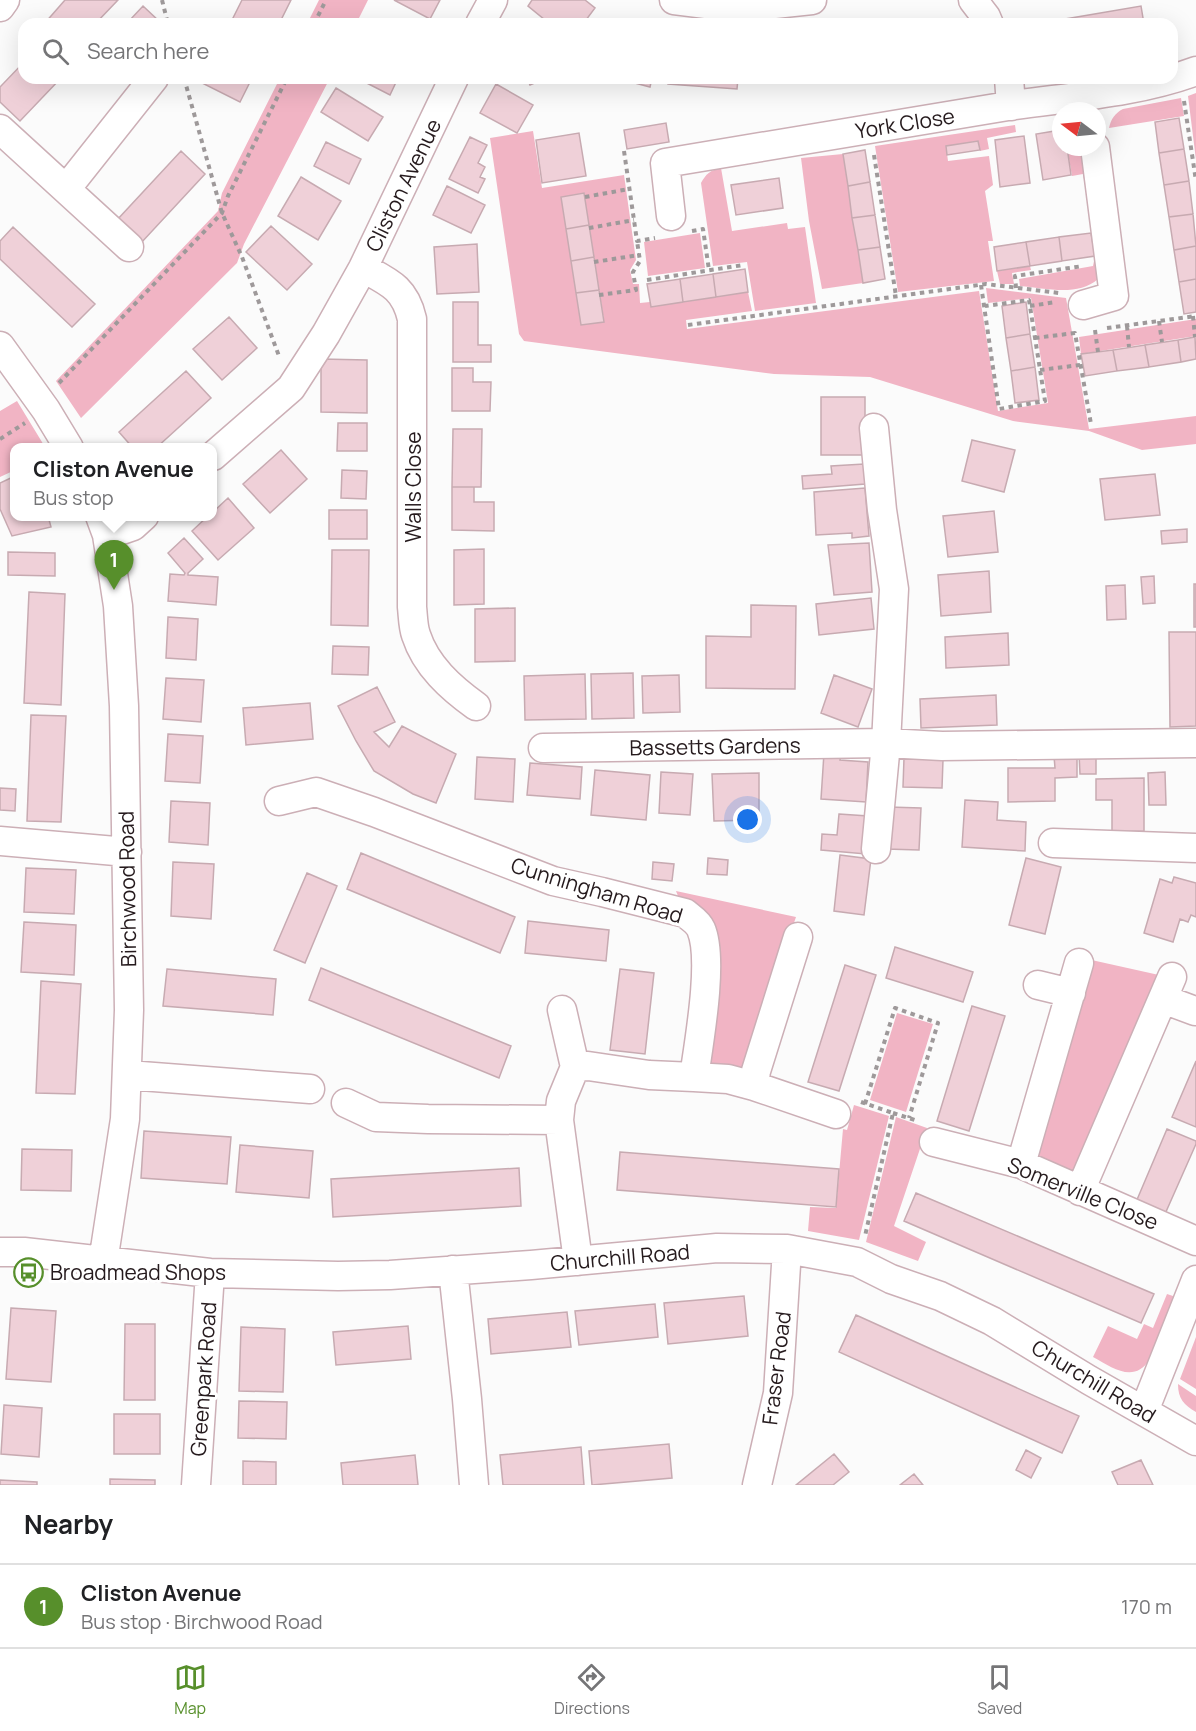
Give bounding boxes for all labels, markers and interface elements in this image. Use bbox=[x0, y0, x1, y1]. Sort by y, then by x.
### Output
search box bbox=[18, 18, 1178, 84]
icon: search bbox=[39, 35, 72, 68]
text: Search here bbox=[87, 36, 209, 66]
street label: York Close bbox=[853, 101, 957, 145]
north arrow bbox=[1052, 102, 1106, 156]
street label: Cliston Avenue bbox=[359, 114, 447, 256]
street label: Walls Close bbox=[399, 432, 427, 542]
popup bbox=[10, 443, 217, 521]
text: Cliston Avenue bbox=[33, 454, 194, 484]
text: Bus stop bbox=[33, 484, 114, 511]
pin: 1 bbox=[94, 540, 134, 590]
street label: Bassetts Gardens bbox=[629, 731, 801, 761]
your location bbox=[733, 805, 762, 834]
street label: Birchwood Road bbox=[112, 811, 142, 967]
street label: Cunningham Road bbox=[508, 851, 686, 929]
street label: Somerville Close bbox=[1003, 1150, 1163, 1236]
street label: Churchill Road bbox=[549, 1237, 691, 1277]
bus stop icon: Broadmead Shops bbox=[13, 1256, 45, 1288]
place label: Broadmead Shops bbox=[50, 1258, 226, 1286]
street label: Greenpark Road bbox=[184, 1301, 222, 1457]
street label: Fraser Road bbox=[755, 1310, 797, 1426]
street label: Churchill Road bbox=[1027, 1333, 1161, 1429]
text: Nearby bbox=[24, 1506, 113, 1542]
text: Cliston Avenue bbox=[81, 1578, 241, 1608]
text: 1 bbox=[39, 1593, 48, 1620]
text: 170 m bbox=[1121, 1593, 1172, 1620]
text: Bus stop · Birchwood Road bbox=[81, 1608, 323, 1635]
tab: Map bbox=[174, 1661, 207, 1719]
tab: Directions bbox=[554, 1661, 630, 1719]
tab: Saved bbox=[977, 1661, 1022, 1719]

